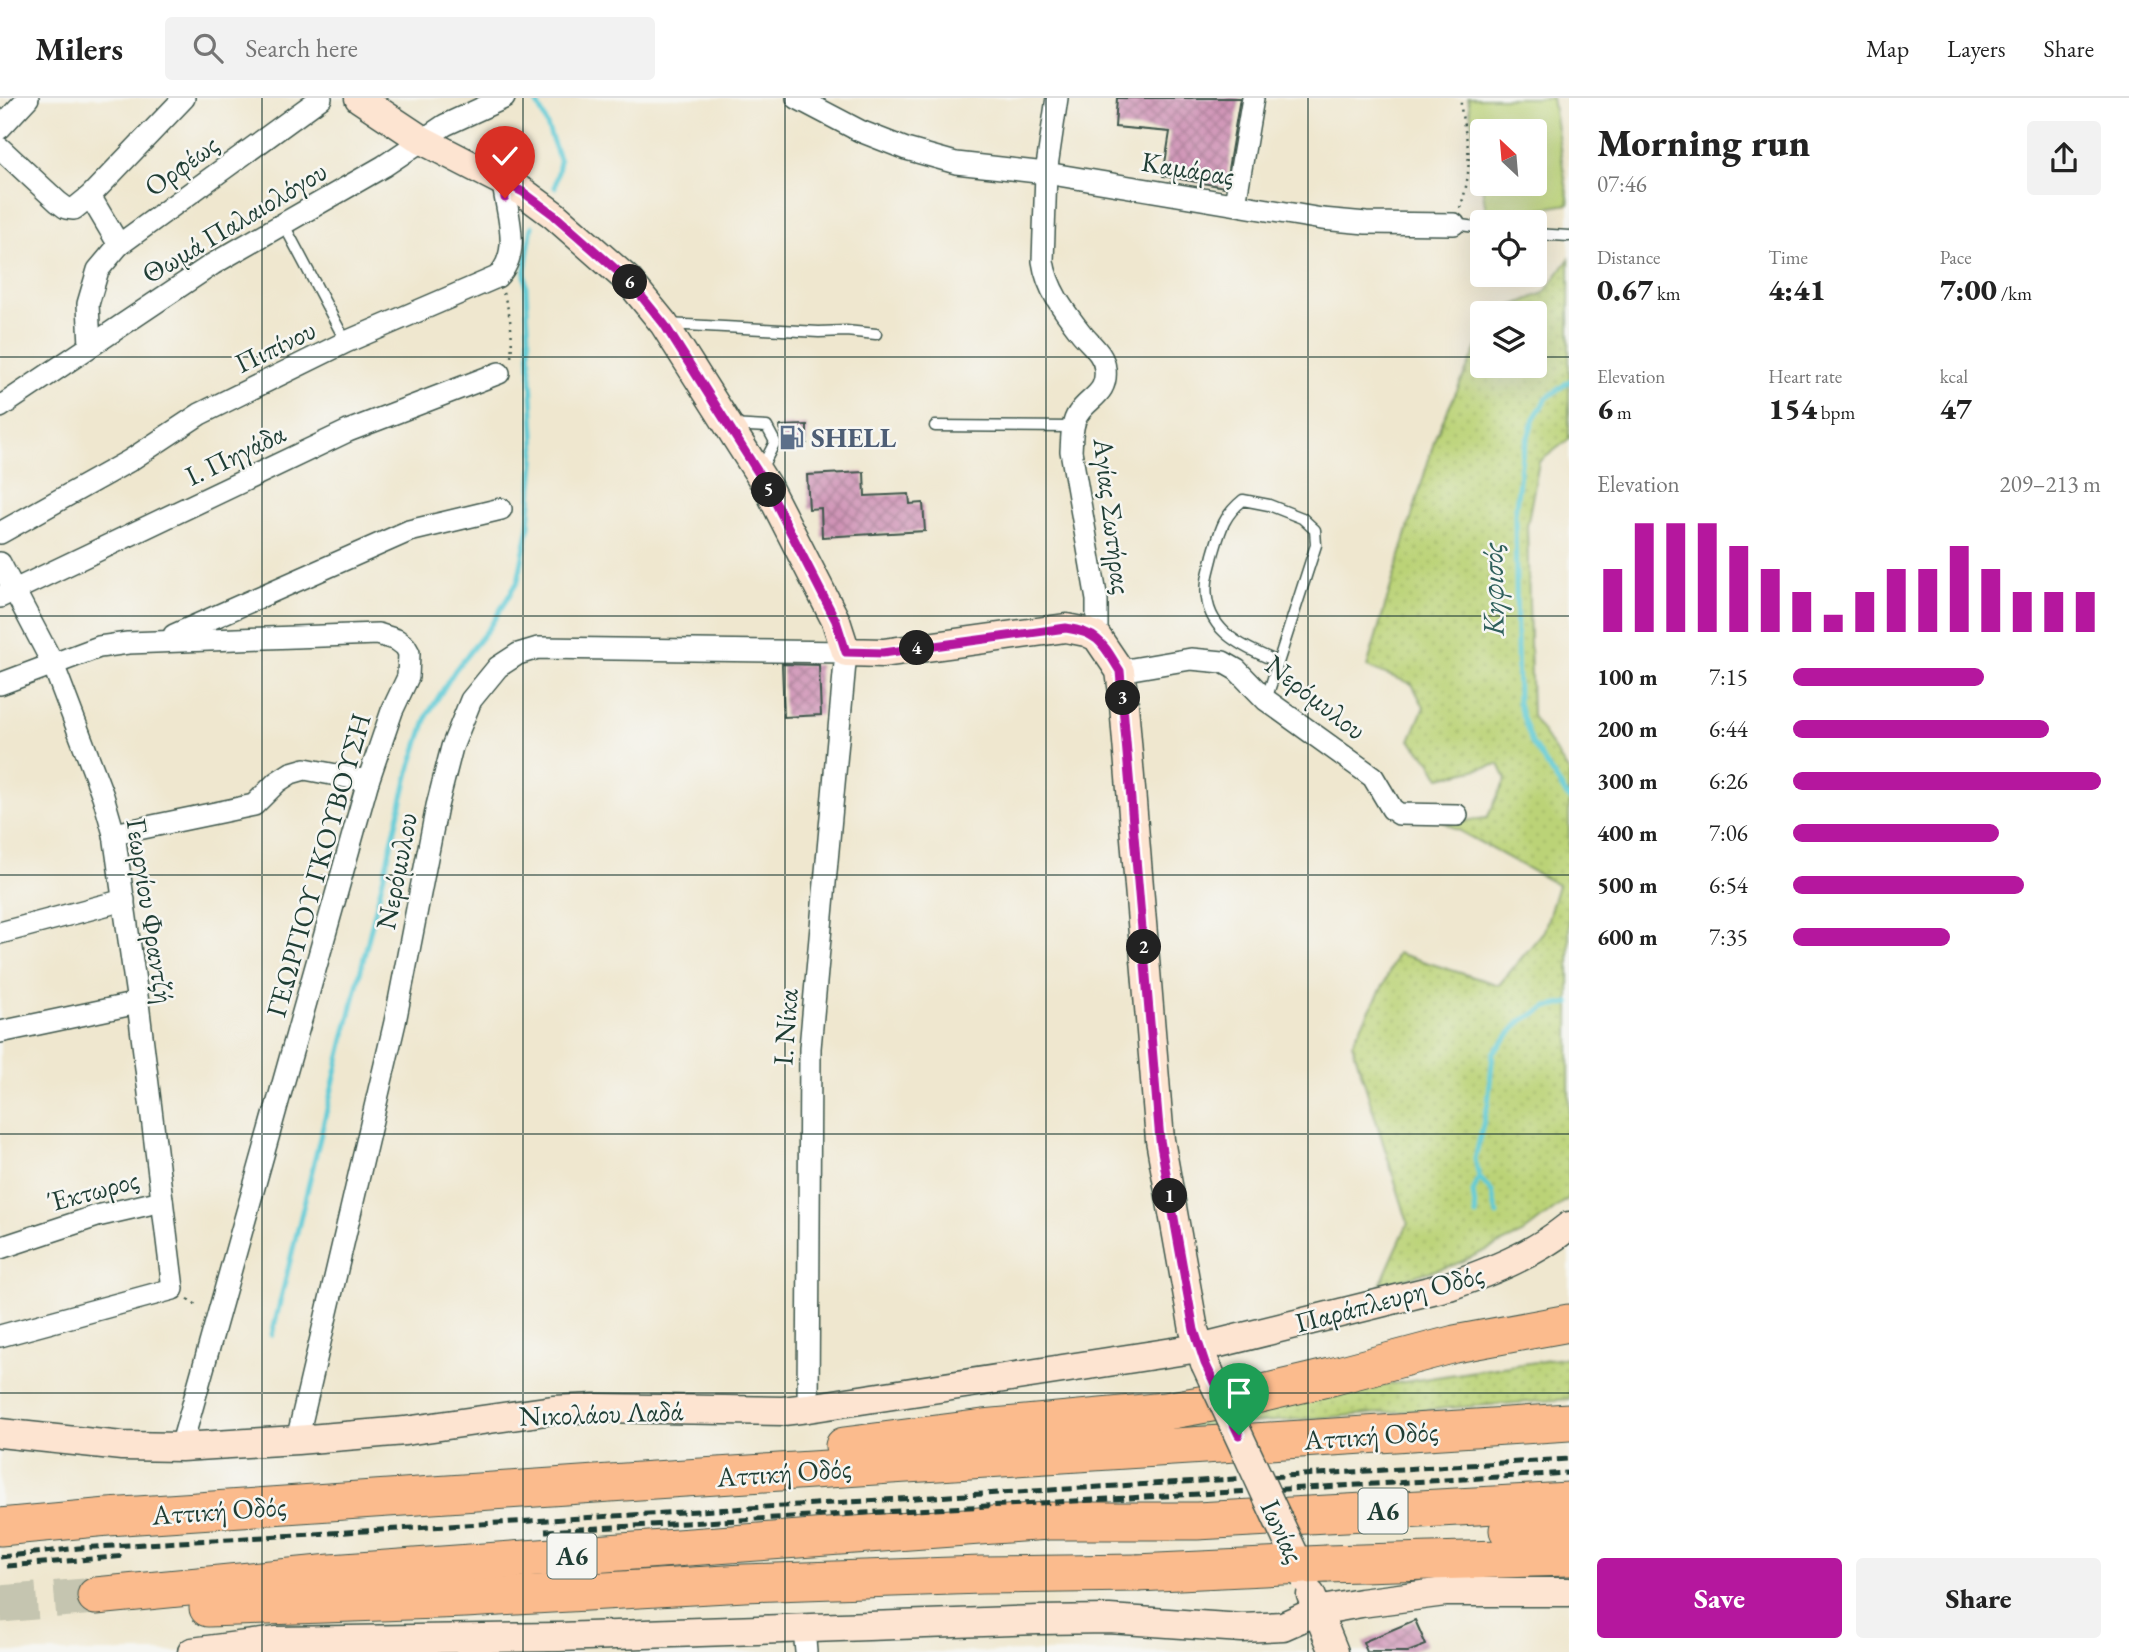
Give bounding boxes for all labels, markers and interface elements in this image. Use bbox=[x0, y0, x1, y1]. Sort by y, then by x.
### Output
search box bbox=[165, 17, 655, 80]
text: Milers bbox=[35, 27, 123, 70]
icon: search bbox=[189, 29, 227, 67]
text: Search here bbox=[245, 31, 358, 65]
text: Map bbox=[1866, 33, 1909, 64]
text: Layers bbox=[1947, 33, 2006, 64]
text: Share bbox=[2044, 33, 2094, 64]
text: Morning run bbox=[1597, 118, 1810, 167]
north arrow bbox=[1470, 119, 1547, 196]
map controls bbox=[1470, 119, 1547, 378]
button: share bbox=[2027, 121, 2101, 195]
street label: Ορφέως bbox=[137, 126, 225, 204]
pin bbox=[475, 126, 535, 198]
icon: check bbox=[486, 137, 524, 175]
street label: Καμάρας bbox=[1139, 143, 1237, 193]
street label: Θωμά Παλαιολόγου bbox=[135, 153, 333, 291]
text: 07:46 bbox=[1597, 169, 1647, 199]
button: locate bbox=[1470, 210, 1547, 287]
text: Distance bbox=[1597, 245, 1660, 270]
text: Time bbox=[1768, 245, 1808, 270]
text: Pace bbox=[1940, 245, 1972, 270]
pin: 6 bbox=[612, 264, 648, 300]
text: 6 bbox=[624, 269, 635, 294]
text: 0.67 bbox=[1597, 270, 1653, 309]
text: 4:41 bbox=[1768, 270, 1826, 309]
text: 7:00 bbox=[1940, 270, 1997, 309]
text: km bbox=[1653, 281, 1681, 306]
text: /km bbox=[1997, 281, 2032, 306]
button: layers bbox=[1470, 301, 1547, 378]
street label: Πιπίνου bbox=[229, 311, 321, 381]
text: Elevation bbox=[1597, 364, 1665, 389]
text: Heart rate bbox=[1768, 364, 1842, 389]
text: kcal bbox=[1940, 364, 1968, 389]
text: 6 bbox=[1597, 389, 1613, 428]
text: 154 bbox=[1768, 389, 1817, 428]
text: 47 bbox=[1940, 389, 1972, 428]
text: m bbox=[1613, 400, 1632, 425]
text: bpm bbox=[1817, 400, 1855, 425]
street label: Ι. Πηγάδα bbox=[179, 414, 291, 494]
place label: SHELL bbox=[811, 419, 897, 455]
fuel station icon: SHELL bbox=[777, 423, 805, 451]
street label: Αγίας Σωτήρας bbox=[1085, 435, 1140, 596]
text: Elevation bbox=[1597, 469, 1680, 499]
text: 209–213 m bbox=[2000, 469, 2101, 499]
pin: 5 bbox=[752, 472, 786, 508]
text: 5 bbox=[763, 477, 774, 502]
water label: Κηφισός bbox=[1472, 541, 1513, 637]
pin: 4 bbox=[900, 630, 934, 666]
text: 4 bbox=[911, 635, 922, 660]
street label: Νερόμυλου bbox=[1258, 646, 1374, 748]
text: 100 m bbox=[1597, 662, 1658, 692]
text: 7:15 bbox=[1709, 662, 1748, 692]
pin: 3 bbox=[1106, 680, 1140, 716]
text: 3 bbox=[1117, 685, 1128, 710]
street label: ΓΕΩΡΓΙΟΥ ΓΚΟΥΒΟΥΣΗ bbox=[257, 709, 379, 1021]
text: 200 m bbox=[1597, 714, 1658, 744]
text: 6:44 bbox=[1709, 714, 1748, 744]
text: 300 m bbox=[1597, 766, 1658, 796]
text: 6:26 bbox=[1709, 766, 1748, 796]
street label: Νερόμυλου bbox=[367, 809, 425, 933]
street label: Γεωργίου Φραντζή bbox=[119, 816, 183, 1006]
text: 400 m bbox=[1597, 818, 1658, 848]
text: 7:06 bbox=[1709, 818, 1748, 848]
text: 500 m bbox=[1597, 870, 1658, 900]
text: 6:54 bbox=[1709, 870, 1748, 900]
text: 600 m bbox=[1597, 922, 1658, 952]
text: 7:35 bbox=[1709, 922, 1748, 952]
pin: 2 bbox=[1126, 930, 1162, 964]
text: 2 bbox=[1138, 934, 1149, 959]
street label: Ι. Νίκα bbox=[764, 987, 806, 1066]
street label: Έκτωρος bbox=[43, 1161, 143, 1219]
pin: 1 bbox=[1152, 1178, 1188, 1214]
text: 1 bbox=[1164, 1183, 1175, 1208]
street label: Παράπλευρη Οδός bbox=[1291, 1256, 1487, 1340]
pin bbox=[1209, 1363, 1269, 1435]
icon: arrive bbox=[1220, 1374, 1258, 1412]
street label: Νικολάου Λαδά bbox=[518, 1392, 684, 1434]
street label: Αττική Οδός bbox=[1302, 1412, 1439, 1458]
street label: Αττική Οδός bbox=[715, 1449, 852, 1495]
street label: Αττική Οδός bbox=[150, 1487, 287, 1533]
road number: Α6 bbox=[1358, 1488, 1408, 1534]
street label: Ιωνίας bbox=[1253, 1494, 1313, 1568]
road number: Α6 bbox=[548, 1534, 596, 1578]
button: Save bbox=[1597, 1558, 1842, 1638]
button: Share bbox=[1856, 1558, 2101, 1638]

